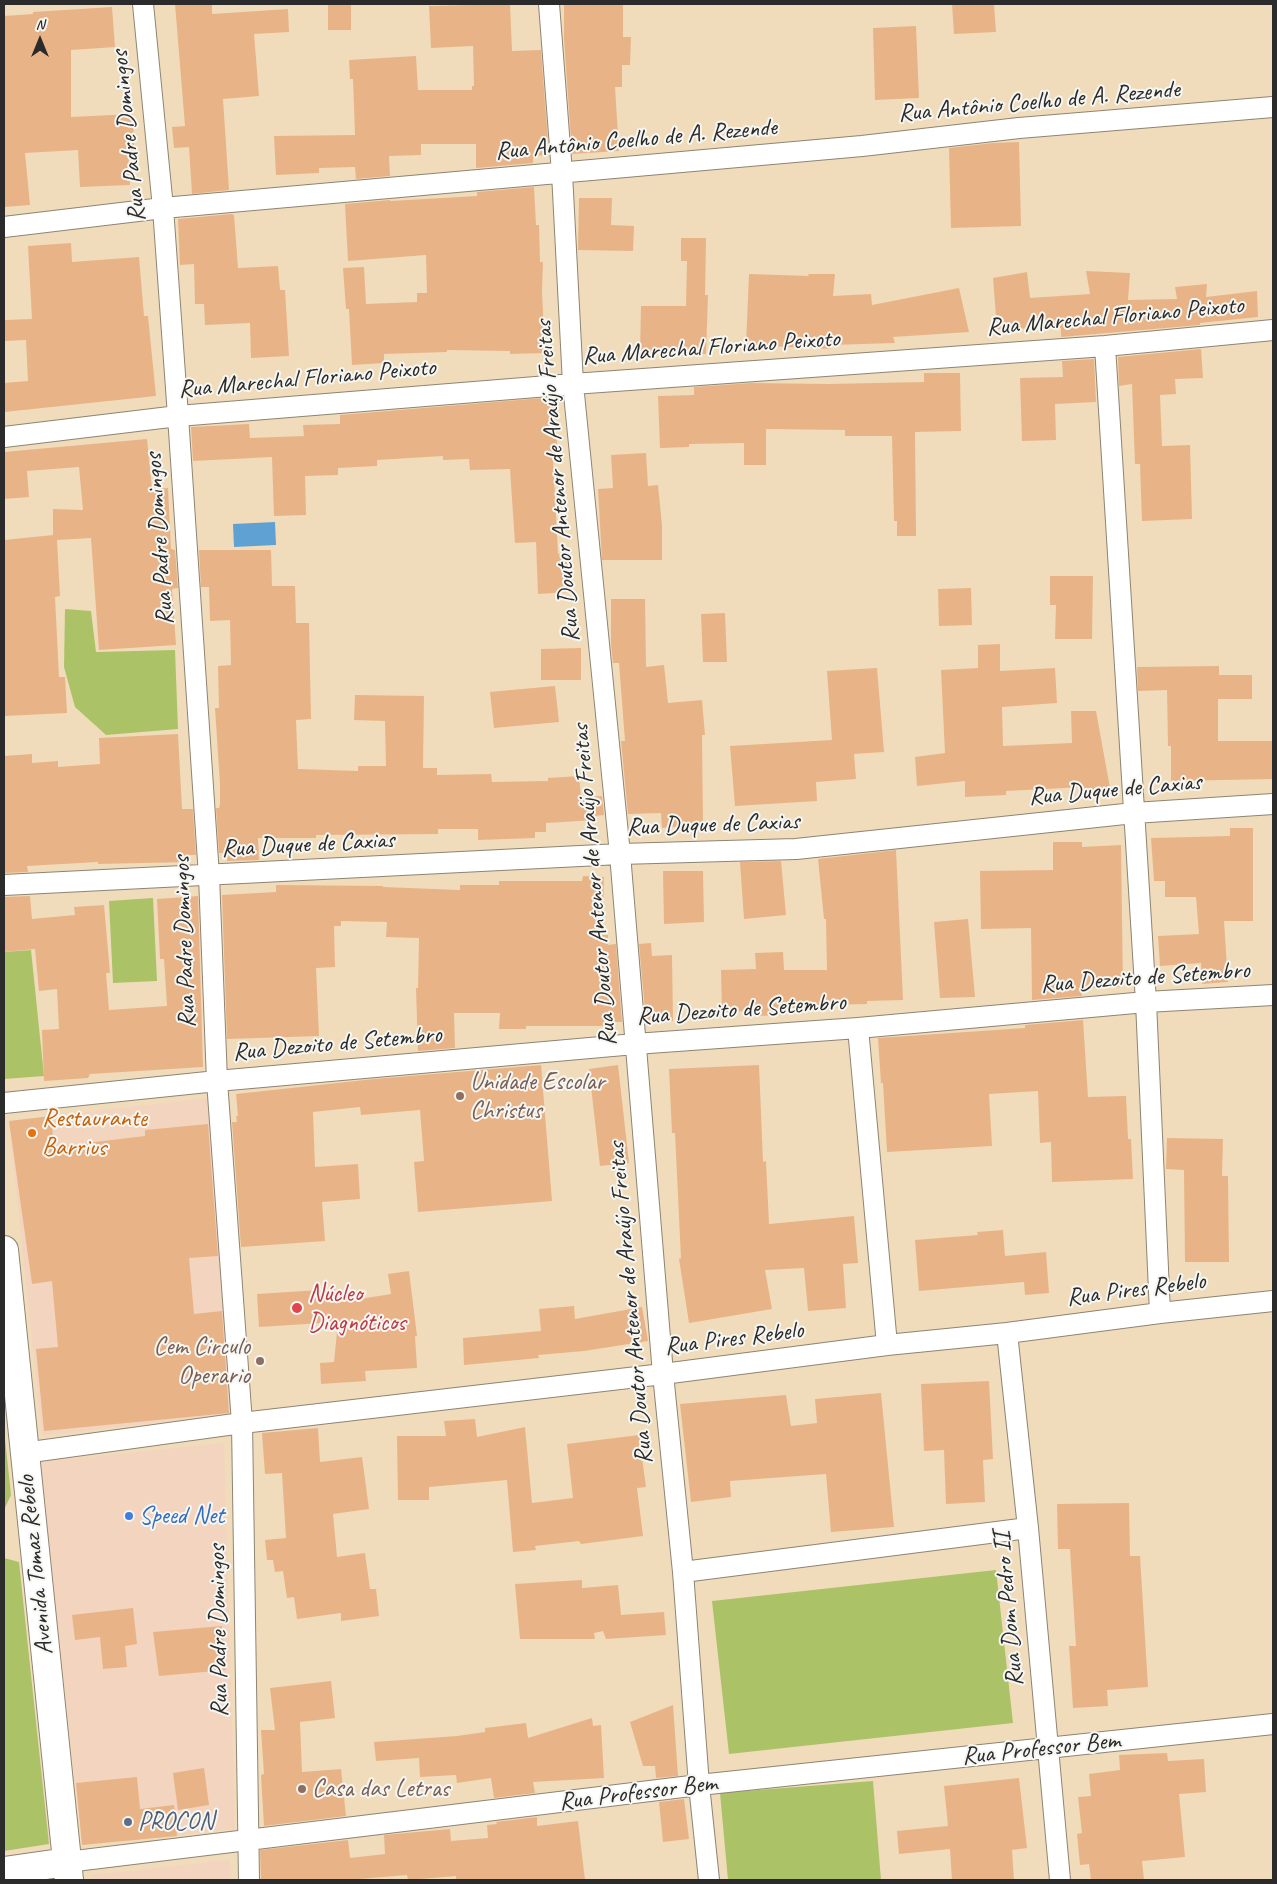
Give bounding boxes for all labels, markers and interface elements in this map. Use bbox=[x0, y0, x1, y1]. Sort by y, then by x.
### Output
north arrow bbox=[15, 15, 65, 65]
text: N bbox=[36, 16, 44, 33]
street label: Rua Padre Domingos bbox=[105, 49, 153, 223]
street label: Rua Antônio Coelho de A. Rezende bbox=[897, 75, 1181, 129]
street label: Rua Antônio Coelho de A. Rezende bbox=[494, 113, 778, 167]
street label: Rua Marechal Floriano Peixoto bbox=[985, 291, 1245, 343]
street label: Rua Doutor Antenor de Araújo Freitas bbox=[529, 319, 587, 643]
street label: Rua Marechal Floriano Peixoto bbox=[581, 324, 841, 372]
street label: Rua Marechal Floriano Peixoto bbox=[177, 353, 437, 405]
street label: Rua Padre Domingos bbox=[139, 452, 181, 626]
street label: Rua Doutor Antenor de Araújo Freitas bbox=[566, 723, 624, 1047]
street label: Rua Duque de Caxias bbox=[1027, 768, 1203, 812]
street label: Rua Duque de Caxias bbox=[626, 807, 800, 843]
street label: Rua Duque de Caxias bbox=[221, 825, 395, 865]
street label: Rua Padre Domingos bbox=[167, 855, 203, 1029]
street label: Rua Dezoito de Setembro bbox=[1039, 956, 1251, 1000]
street label: Rua Dezoito de Setembro bbox=[635, 988, 847, 1032]
street label: Rua Dezoito de Setembro bbox=[231, 1020, 443, 1068]
place label: Unidade Escolar Christus bbox=[470, 1067, 604, 1126]
marker: Unidade Escolar Christus bbox=[454, 1090, 466, 1102]
place label: Restaurante Barrius bbox=[42, 1104, 147, 1163]
marker: Restaurante Barrius bbox=[26, 1127, 38, 1139]
street label: Rua Doutor Antenor de Araújo Freitas bbox=[602, 1141, 660, 1465]
street label: Rua Pires Rebelo bbox=[1065, 1267, 1207, 1313]
place label: Núcleo Diagnóticos bbox=[308, 1279, 406, 1338]
marker: Núcleo Diagnóticos bbox=[290, 1301, 304, 1315]
street label: Rua Pires Rebelo bbox=[663, 1316, 805, 1362]
place label: Cem Circulo Operario bbox=[153, 1332, 250, 1391]
marker: Cem Circulo Operario bbox=[254, 1355, 266, 1367]
street label: Avenida Tomaz Rebelo bbox=[12, 1474, 60, 1656]
place label: Speed Net bbox=[139, 1501, 224, 1531]
marker: Speed Net bbox=[123, 1510, 135, 1522]
street label: Rua Dom Pedro II bbox=[987, 1530, 1031, 1688]
street label: Rua Padre Domingos bbox=[202, 1545, 236, 1717]
street label: Rua Professor Bem bbox=[960, 1726, 1122, 1772]
street label: Rua Professor Bem bbox=[557, 1768, 719, 1818]
place label: Casa das Letras bbox=[312, 1774, 449, 1804]
marker: Casa das Letras bbox=[296, 1783, 308, 1795]
place label: PROCON bbox=[138, 1807, 214, 1837]
marker: PROCON bbox=[122, 1816, 134, 1828]

